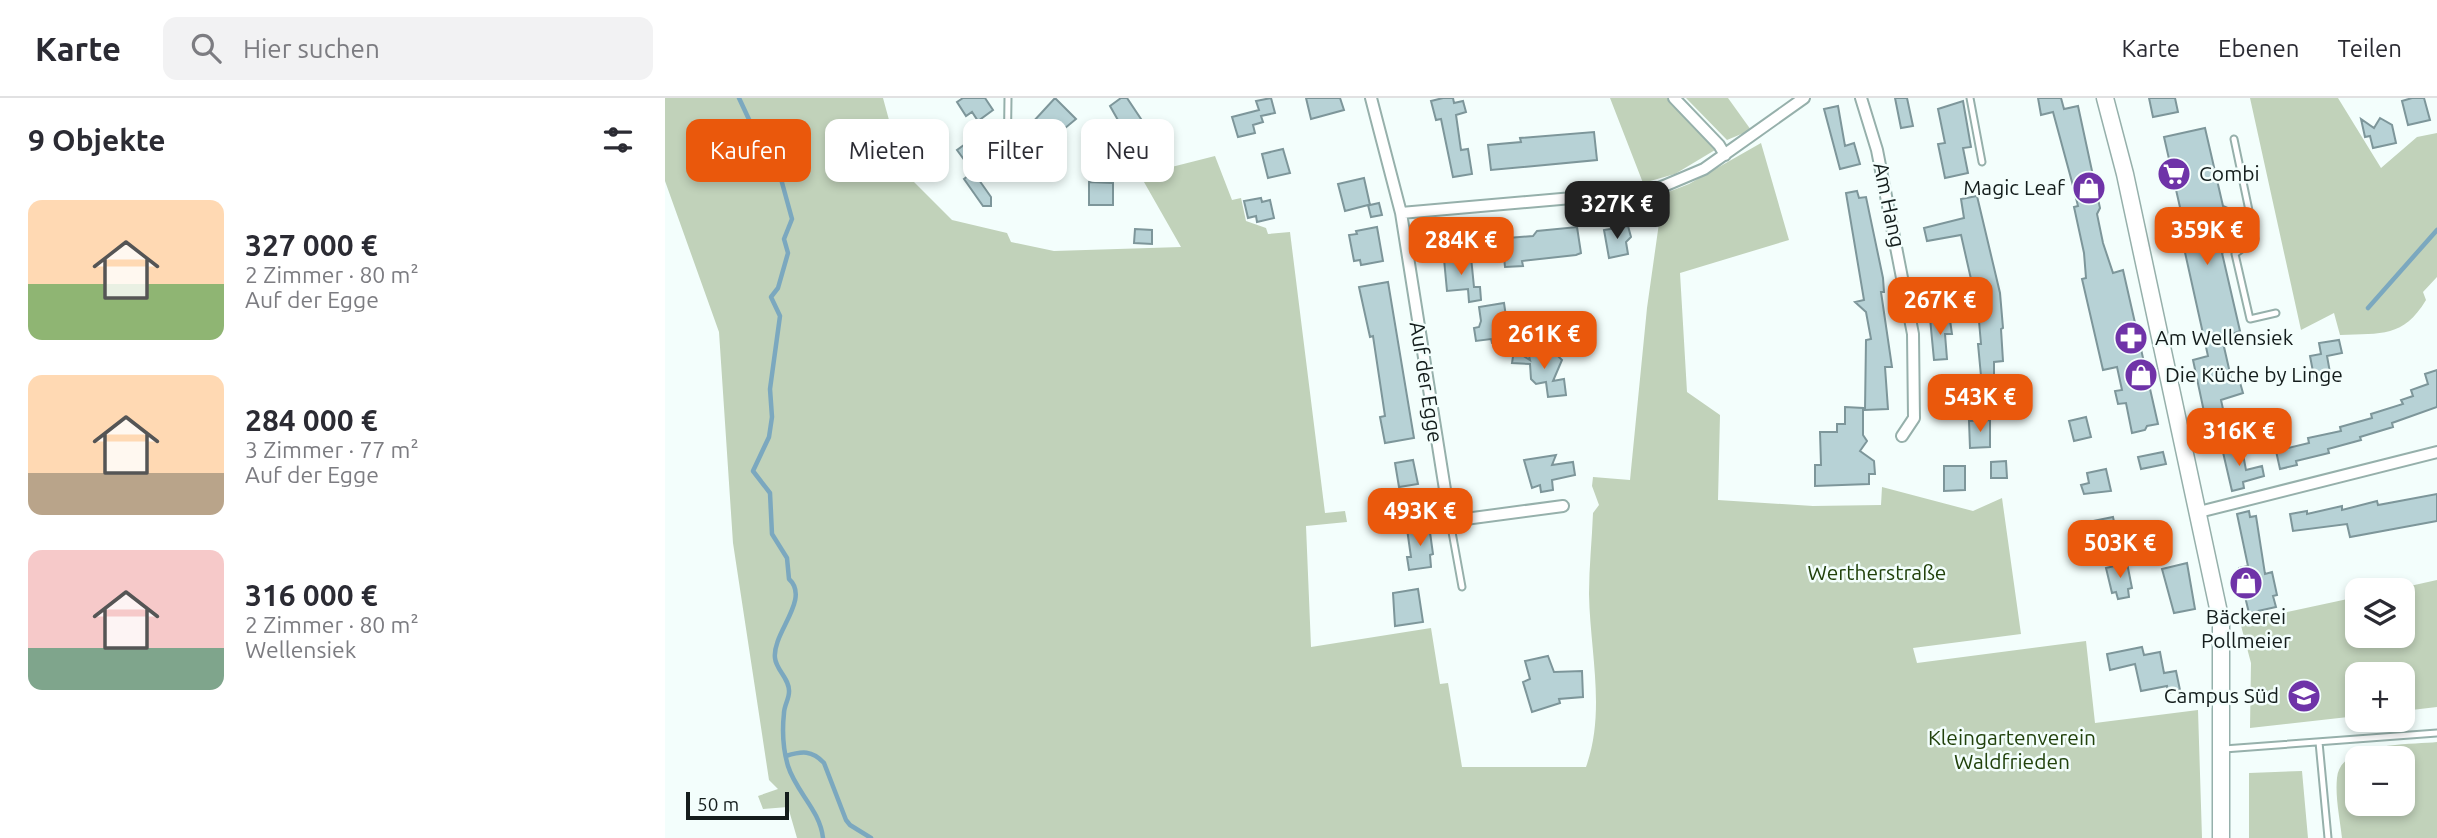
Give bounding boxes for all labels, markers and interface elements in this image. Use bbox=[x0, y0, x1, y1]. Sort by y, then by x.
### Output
search box bbox=[163, 17, 653, 80]
icon: search bbox=[187, 29, 225, 67]
text: Karte bbox=[35, 30, 121, 67]
text: Hier suchen bbox=[243, 34, 380, 63]
text: Karte bbox=[2121, 35, 2180, 62]
text: Ebenen bbox=[2218, 35, 2299, 62]
text: Teilen bbox=[2337, 35, 2402, 62]
chip: Kaufen bbox=[686, 119, 811, 182]
chip: Mieten bbox=[825, 119, 949, 182]
chip: Filter bbox=[963, 119, 1067, 182]
chip: Neu bbox=[1081, 119, 1174, 182]
icon: filters bbox=[599, 121, 637, 159]
text: 9 Objekte bbox=[28, 123, 166, 157]
supermarket icon: Combi bbox=[2155, 155, 2193, 193]
street label: Am Hang bbox=[1869, 160, 1911, 249]
place label: Combi bbox=[2199, 161, 2260, 185]
shop icon: Magic Leaf bbox=[2070, 169, 2108, 207]
place label: Magic Leaf bbox=[1963, 175, 2066, 199]
pin: 327K € bbox=[1560, 181, 1674, 241]
text: 327K € bbox=[1581, 191, 1653, 216]
pin: 359K € bbox=[2150, 208, 2264, 267]
text: 359K € bbox=[2171, 217, 2243, 242]
pin: 284K € bbox=[1404, 218, 1518, 277]
text: 284K € bbox=[1425, 227, 1497, 252]
icon: home bbox=[84, 228, 168, 312]
text: 327 000 € bbox=[245, 228, 378, 262]
text: 2 Zimmer · 80 m² bbox=[245, 262, 419, 287]
pin: 267K € bbox=[1883, 278, 1997, 337]
text: Auf der Egge bbox=[245, 287, 379, 312]
text: 267K € bbox=[1904, 287, 1976, 312]
pin: 261K € bbox=[1487, 312, 1601, 371]
pharmacy icon: Am Wellensiek bbox=[2112, 319, 2150, 357]
street label: Auf der Egge bbox=[1406, 320, 1448, 444]
text: 261K € bbox=[1508, 321, 1580, 346]
place label: Am Wellensiek bbox=[2155, 325, 2294, 349]
shop icon: Die Küche by Linge bbox=[2122, 356, 2160, 394]
place label: Die Küche by Linge bbox=[2165, 362, 2343, 386]
pin: 543K € bbox=[1923, 374, 2037, 434]
text: 543K € bbox=[1944, 384, 2016, 409]
icon: home bbox=[84, 403, 168, 487]
text: 284 000 € bbox=[245, 403, 378, 437]
pin: 316K € bbox=[2182, 408, 2296, 468]
text: 316K € bbox=[2203, 418, 2275, 443]
text: 3 Zimmer · 77 m² bbox=[245, 437, 419, 462]
text: Auf der Egge bbox=[245, 462, 379, 487]
pin: 493K € bbox=[1363, 489, 1477, 548]
text: 493K € bbox=[1384, 498, 1456, 523]
pin: 503K € bbox=[2063, 520, 2177, 580]
text: 503K € bbox=[2084, 530, 2156, 555]
park label: Wertherstraße bbox=[1808, 560, 1946, 584]
shop icon: Bäckerei Pollmeier bbox=[2227, 564, 2265, 602]
icon: home bbox=[84, 578, 168, 662]
text: 316 000 € bbox=[245, 578, 378, 612]
map controls bbox=[2345, 578, 2415, 816]
button: layers bbox=[2345, 578, 2415, 648]
place label: Bäckerei Pollmeier bbox=[2201, 604, 2291, 652]
text: 2 Zimmer · 80 m² bbox=[245, 612, 419, 637]
text: Wellensiek bbox=[245, 637, 356, 662]
button: + bbox=[2345, 662, 2415, 732]
school or university icon: Campus Süd bbox=[2285, 677, 2323, 715]
place label: Campus Süd bbox=[2164, 683, 2279, 707]
park label: Kleingartenverein Waldfrieden bbox=[1928, 725, 2096, 773]
button: − bbox=[2345, 746, 2415, 816]
scale bar bbox=[686, 789, 789, 821]
text: 50 m bbox=[697, 793, 739, 815]

